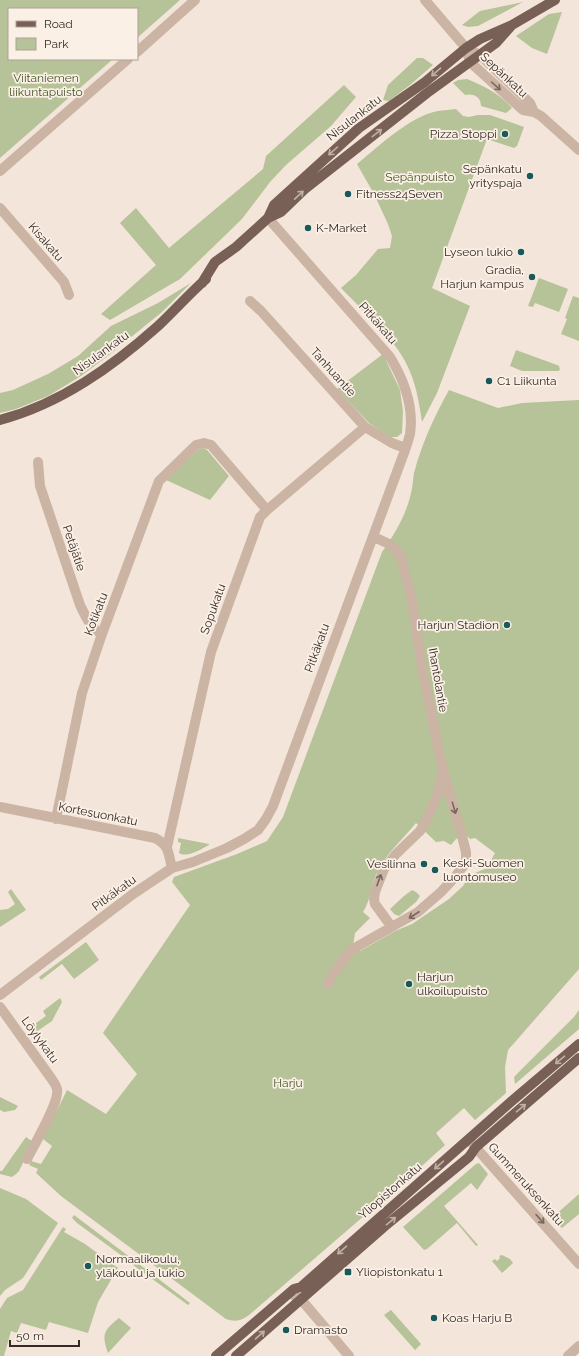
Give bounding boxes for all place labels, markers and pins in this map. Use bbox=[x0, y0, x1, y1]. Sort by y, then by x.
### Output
place label: Pizza Stoppi bbox=[430, 127, 497, 141]
marker: Pizza Stoppi bbox=[500, 129, 510, 139]
place label: Sepänkatu yrityspaja bbox=[463, 162, 522, 190]
marker: Sepänkatu yrityspaja bbox=[525, 171, 535, 181]
place label: Fitness24Seven bbox=[356, 187, 443, 201]
marker: Fitness24Seven bbox=[343, 189, 353, 199]
place label: K-Market bbox=[316, 221, 367, 235]
marker: K-Market bbox=[303, 223, 313, 233]
place label: Lyseon lukio bbox=[444, 245, 513, 259]
marker: Lyseon lukio bbox=[516, 247, 526, 257]
place label: Gradia, Harjun kampus bbox=[440, 263, 524, 291]
marker: Gradia, Harjun kampus bbox=[527, 272, 537, 282]
place label: C1 Liikunta bbox=[497, 374, 557, 388]
marker: C1 Liikunta bbox=[484, 376, 494, 386]
place label: Harjun Stadion bbox=[418, 618, 499, 632]
marker: Harjun Stadion bbox=[502, 620, 512, 630]
place label: Keski-Suomen luontomuseo bbox=[443, 856, 524, 884]
place label: Vesilinna bbox=[367, 857, 416, 871]
marker: Vesilinna bbox=[419, 859, 429, 869]
marker: Keski-Suomen luontomuseo bbox=[430, 865, 440, 875]
place label: Harjun ulkoilupuisto bbox=[417, 970, 488, 998]
marker: Harjun ulkoilupuisto bbox=[404, 979, 414, 989]
place label: Normaalikoulu, yläkoulu ja lukio bbox=[96, 1252, 185, 1280]
marker: Normaalikoulu, yläkoulu ja lukio bbox=[83, 1261, 93, 1271]
place label: Yliopistonkatu 1 bbox=[356, 1265, 443, 1279]
marker: Yliopistonkatu 1 bbox=[343, 1267, 353, 1277]
place label: Koas Harju B bbox=[442, 1311, 512, 1325]
marker: Koas Harju B bbox=[429, 1313, 439, 1323]
place label: Dramasto bbox=[294, 1323, 348, 1337]
marker: Dramasto bbox=[281, 1325, 291, 1335]

